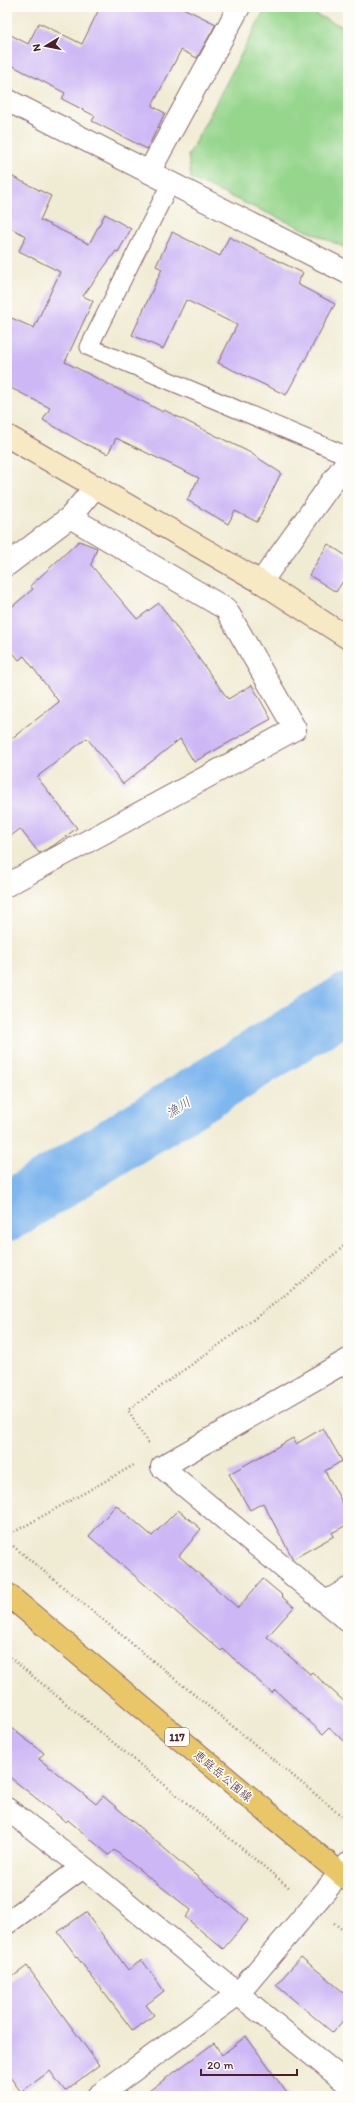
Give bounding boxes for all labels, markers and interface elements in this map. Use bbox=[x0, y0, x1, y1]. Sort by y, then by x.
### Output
north arrow bbox=[26, 26, 66, 66]
text: N bbox=[30, 43, 44, 52]
water label: 漁川 bbox=[163, 1094, 193, 1121]
road number: 117 bbox=[165, 1728, 189, 1746]
street label: 恵庭岳公園線 bbox=[191, 1747, 255, 1805]
scale bar bbox=[201, 2051, 297, 2077]
text: 20 m bbox=[207, 2058, 234, 2072]

